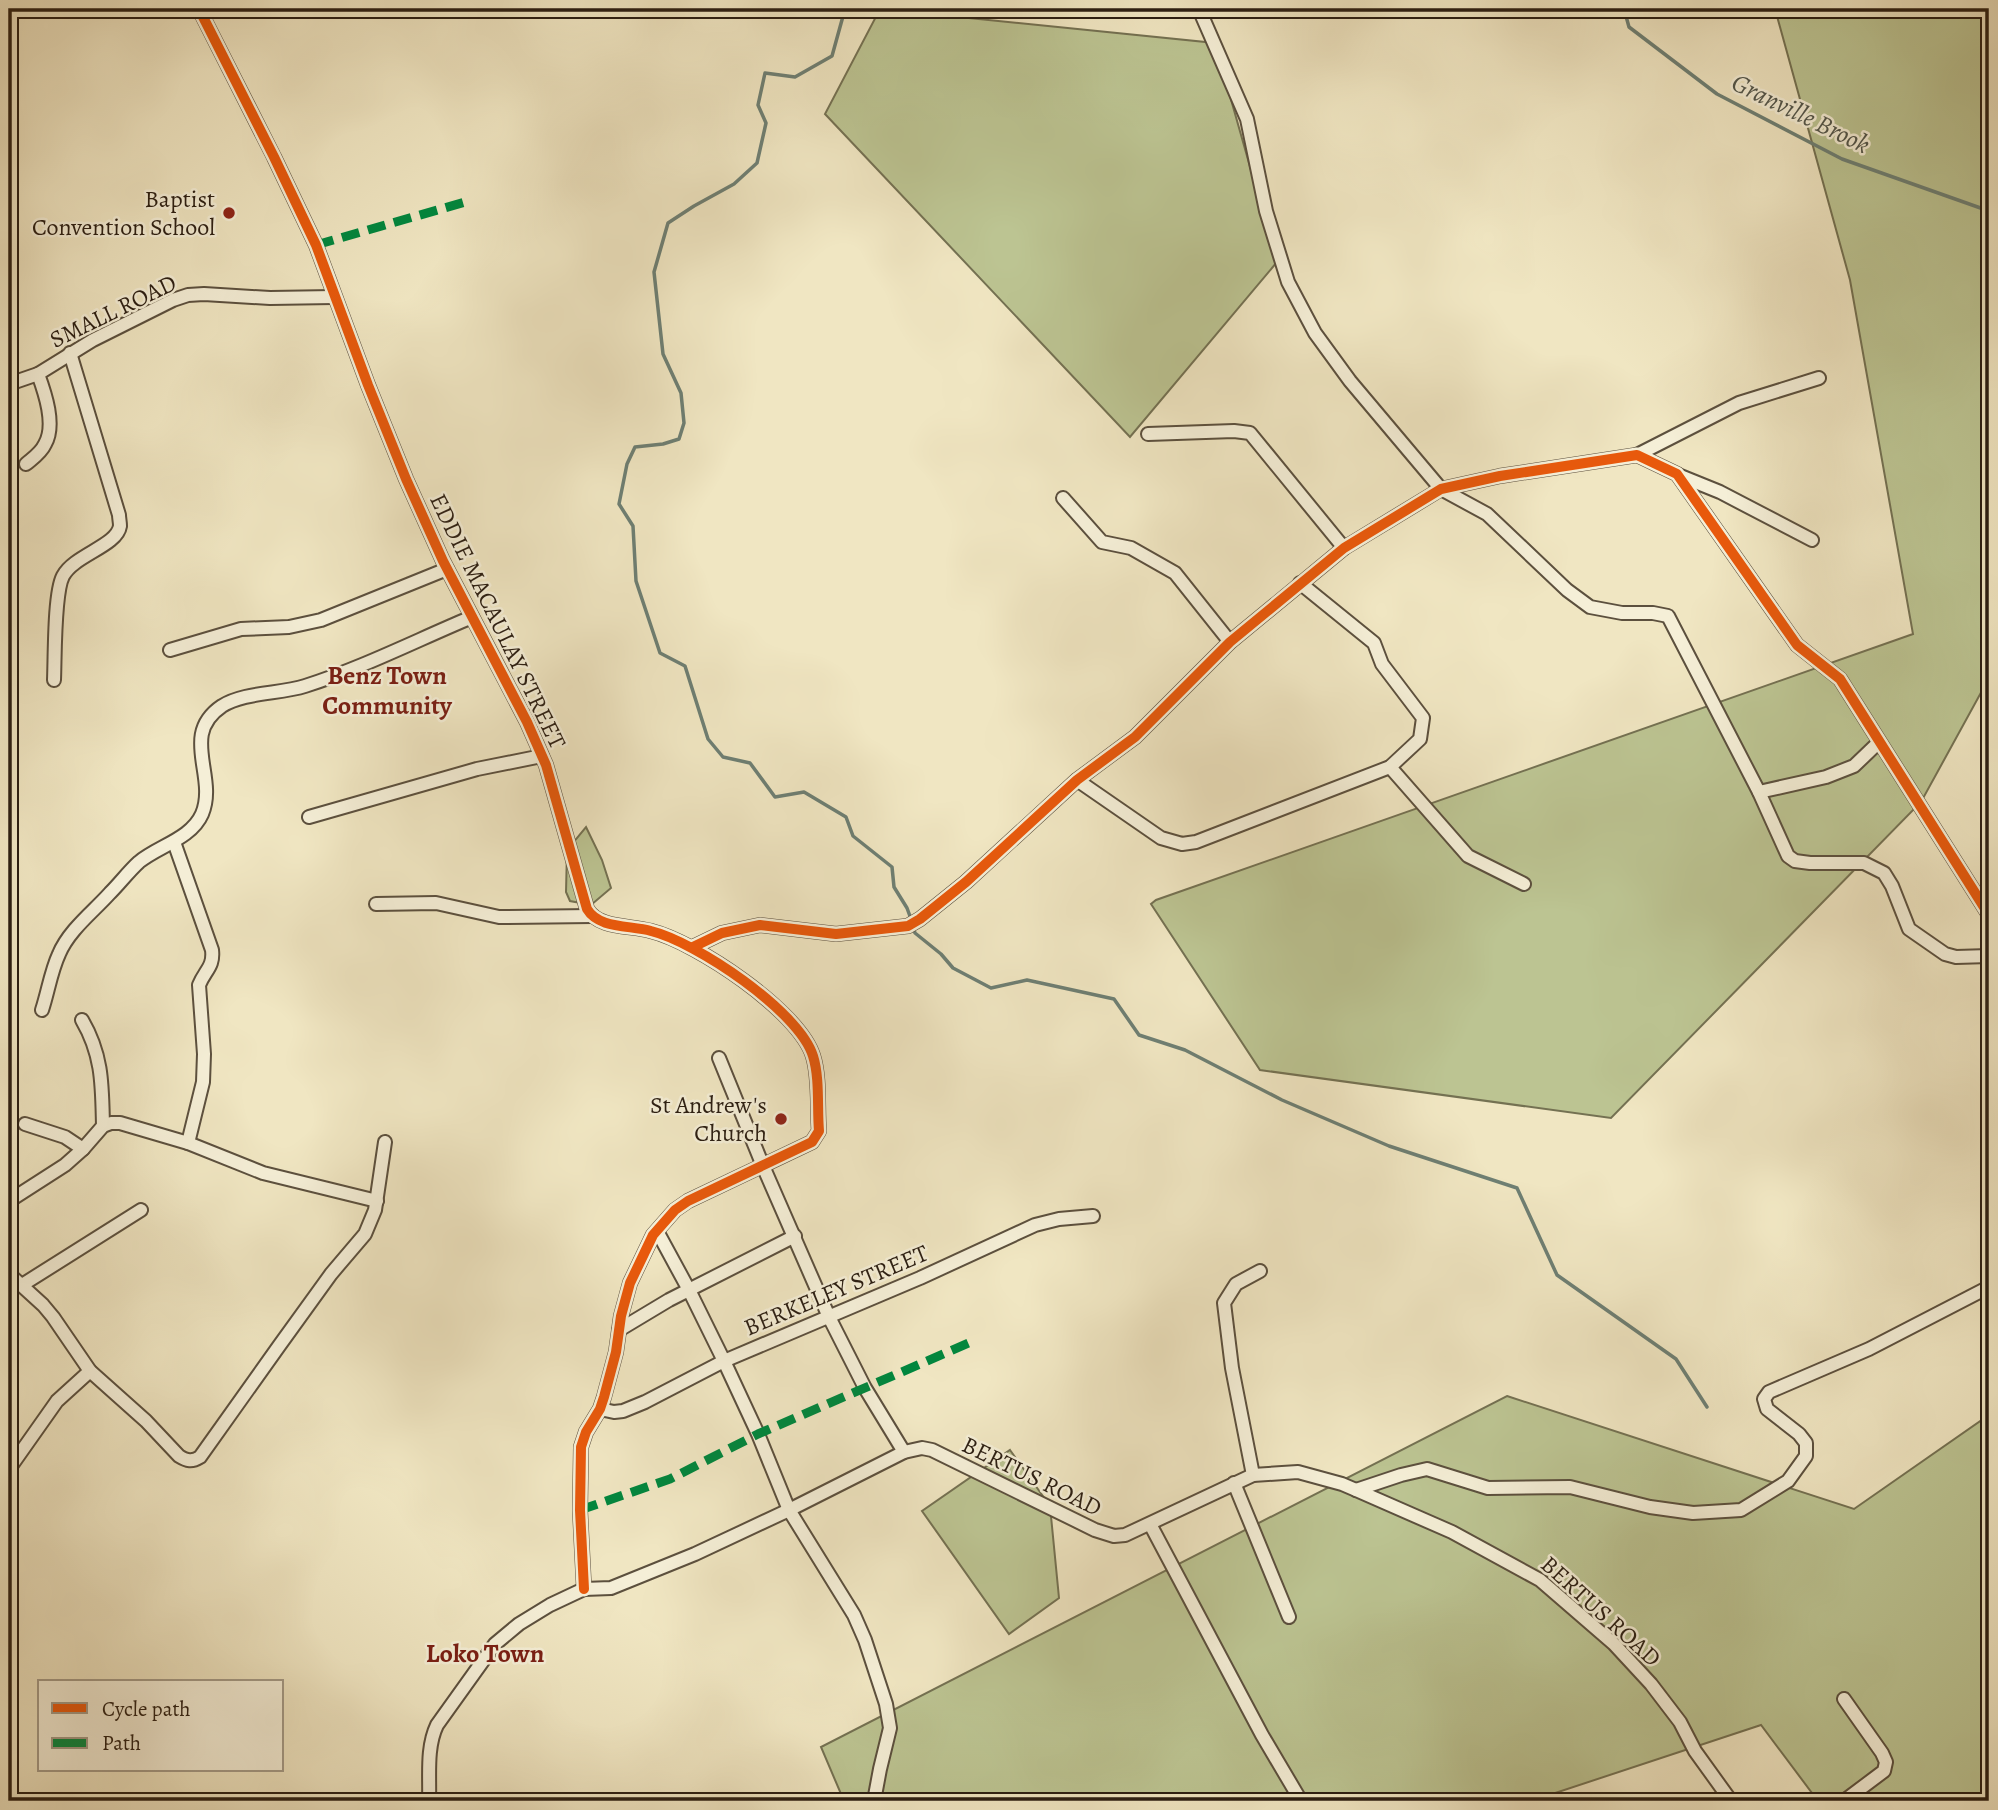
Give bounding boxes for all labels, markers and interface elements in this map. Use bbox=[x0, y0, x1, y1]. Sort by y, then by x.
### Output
water label: Granville Brook bbox=[1726, 65, 1876, 162]
place label: Baptist Convention School bbox=[32, 183, 215, 243]
marker: Baptist Convention School bbox=[221, 205, 237, 221]
street label: SMALL ROAD bbox=[44, 267, 182, 355]
street label: EDDIE MACAULAY STREET bbox=[422, 488, 574, 754]
district label: Benz Town Community bbox=[322, 658, 453, 723]
place label: St Andrew's Church bbox=[650, 1089, 767, 1149]
marker: St Andrew's Church bbox=[773, 1111, 789, 1127]
street label: BERKELEY STREET bbox=[739, 1237, 933, 1343]
street label: BERTUS ROAD bbox=[957, 1428, 1107, 1524]
street label: BERTUS ROAD bbox=[1534, 1548, 1668, 1674]
district label: Loko Town bbox=[426, 1636, 545, 1671]
legend bbox=[38, 1680, 284, 1772]
text: Cycle path bbox=[102, 1695, 191, 1723]
text: Path bbox=[102, 1729, 141, 1757]

